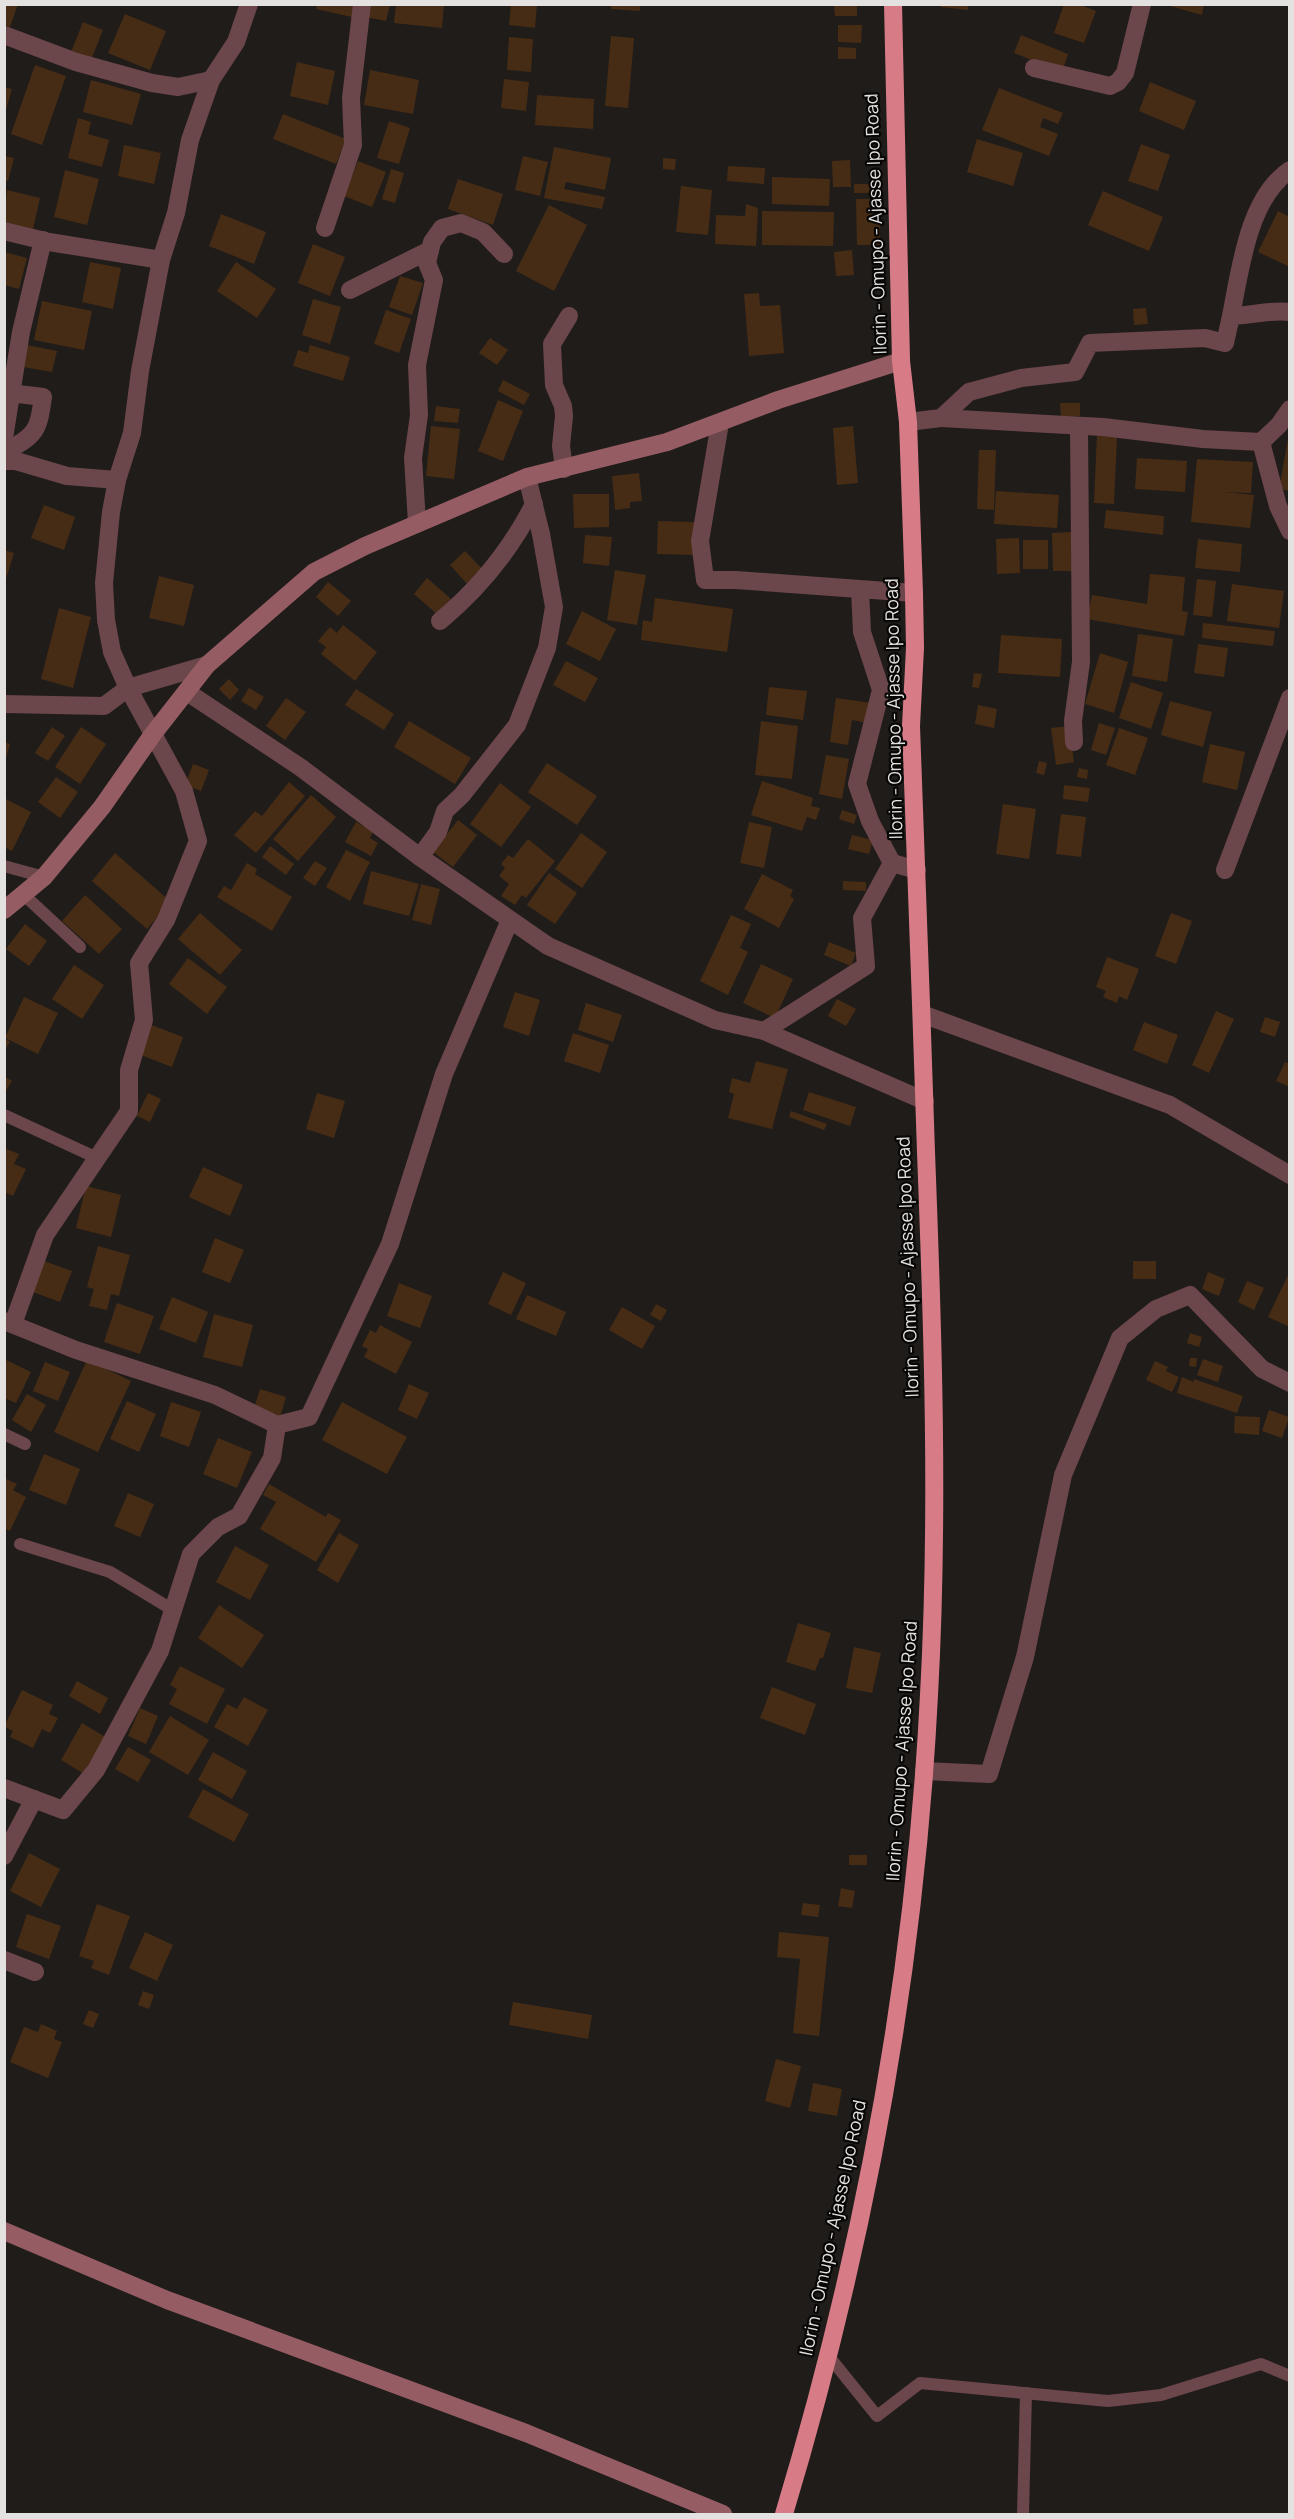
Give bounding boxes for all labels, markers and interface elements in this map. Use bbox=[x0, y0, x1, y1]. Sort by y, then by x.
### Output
street label: Ilorin - Omupo - Ajasse Ipo Road bbox=[858, 93, 892, 355]
street label: Ilorin - Omupo - Ajasse Ipo Road bbox=[879, 578, 907, 840]
street label: Ilorin - Omupo - Ajasse Ipo Road bbox=[890, 1136, 924, 1398]
street label: Ilorin - Omupo - Ajasse Ipo Road bbox=[880, 1620, 922, 1882]
street label: Ilorin - Omupo - Ajasse Ipo Road bbox=[793, 2098, 871, 2358]

